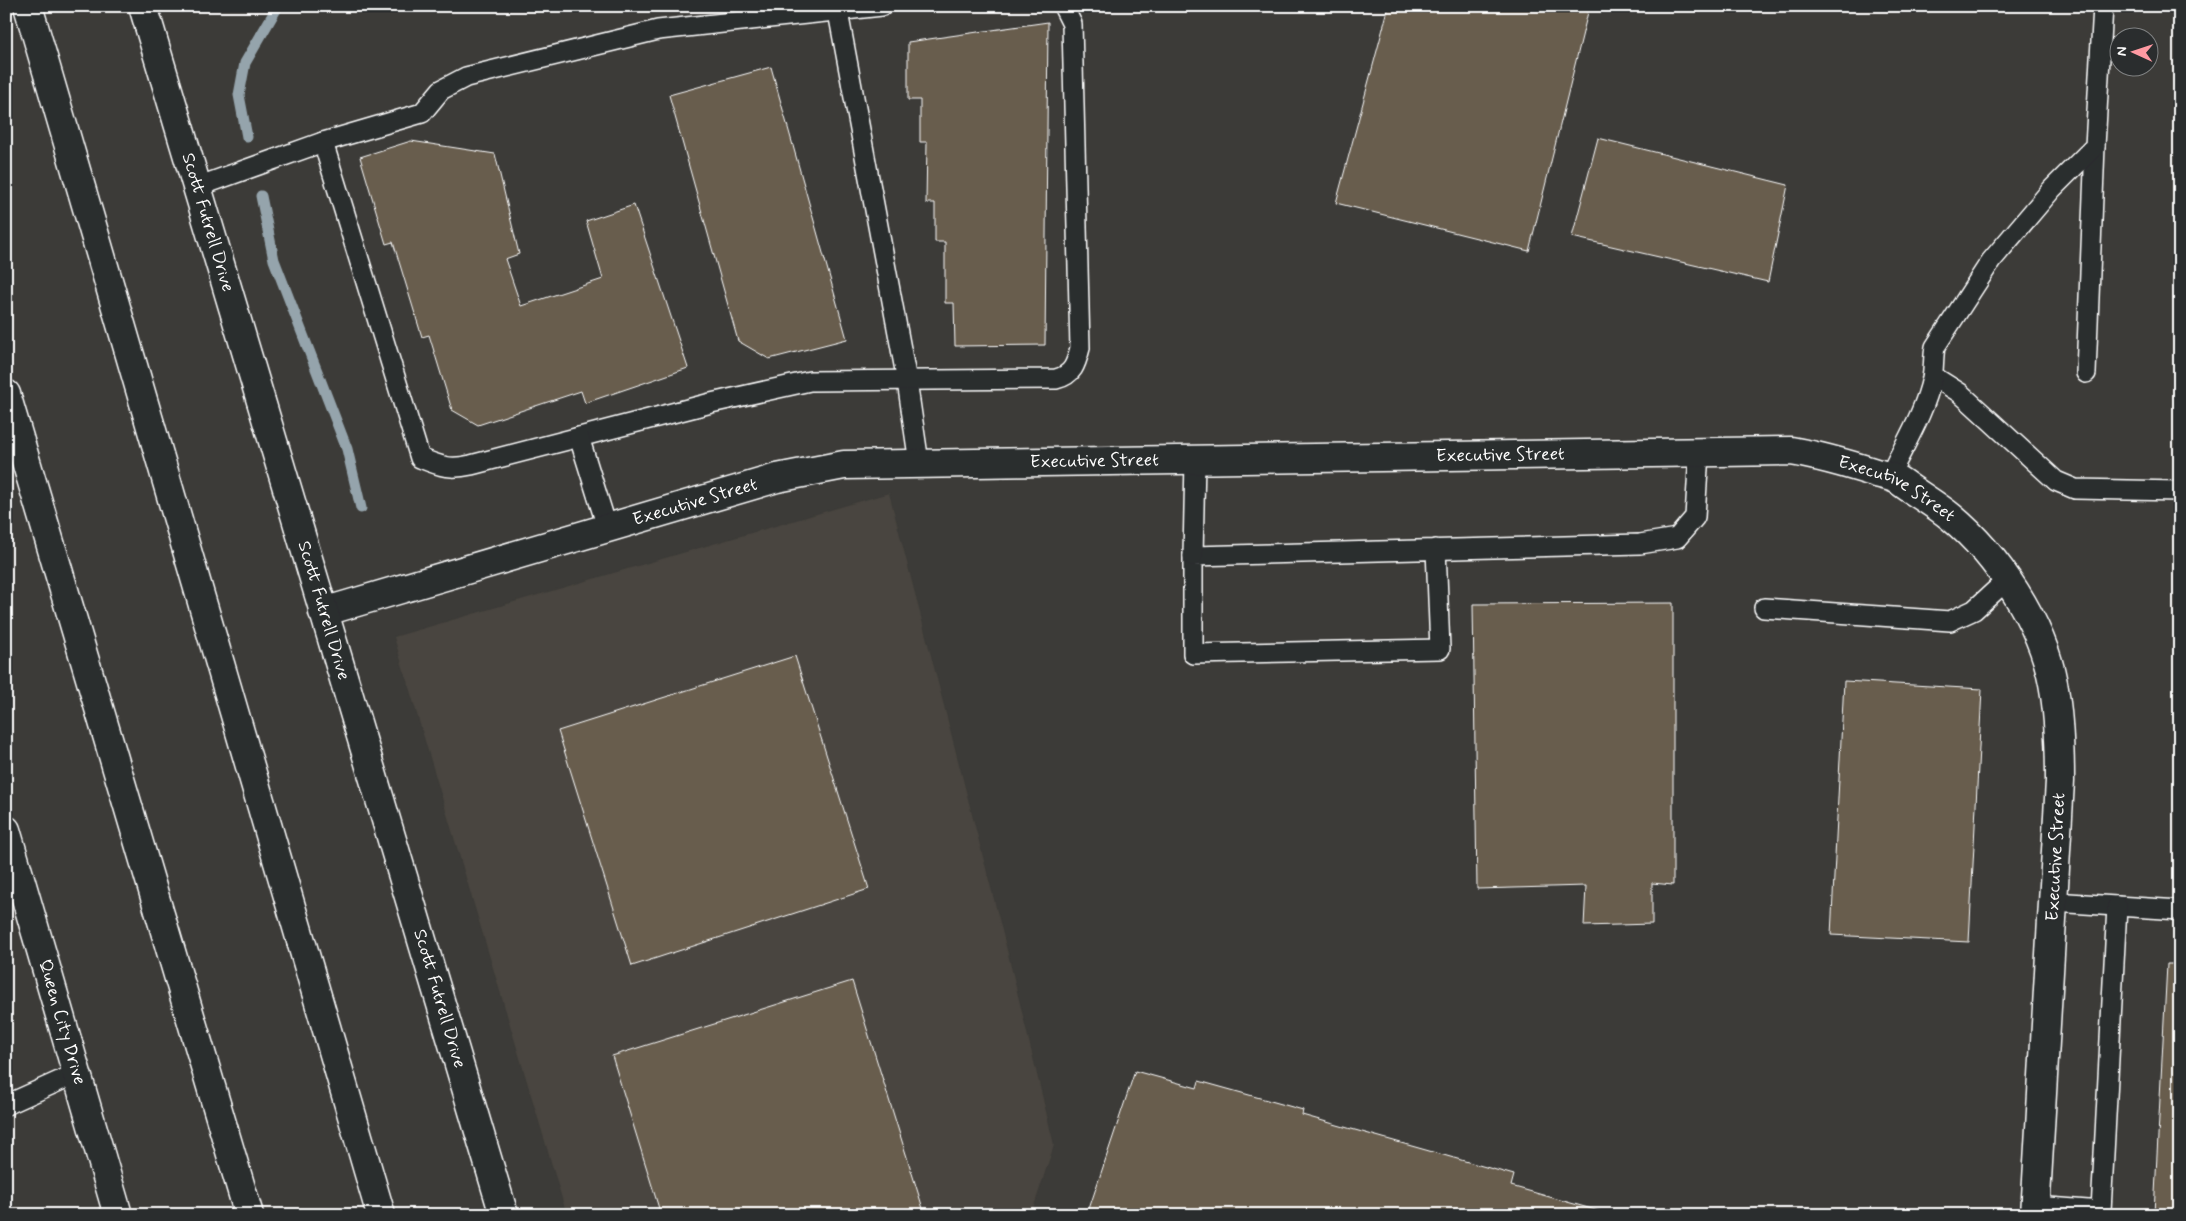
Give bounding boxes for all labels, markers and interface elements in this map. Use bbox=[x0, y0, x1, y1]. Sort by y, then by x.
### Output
north arrow bbox=[2108, 28, 2158, 78]
text: N bbox=[2113, 46, 2131, 57]
street label: Scott Futrell Drive bbox=[176, 150, 240, 295]
street label: Executive Street bbox=[1436, 442, 1565, 468]
street label: Executive Street bbox=[1030, 448, 1159, 474]
street label: Executive Street bbox=[1835, 450, 1960, 528]
street label: Executive Street bbox=[630, 472, 761, 532]
street label: Scott Futrell Drive bbox=[291, 538, 356, 683]
street label: Executive Street bbox=[2041, 792, 2071, 922]
street label: Scott Futrell Drive bbox=[407, 926, 471, 1071]
street label: Queen City Drive bbox=[32, 957, 91, 1088]

